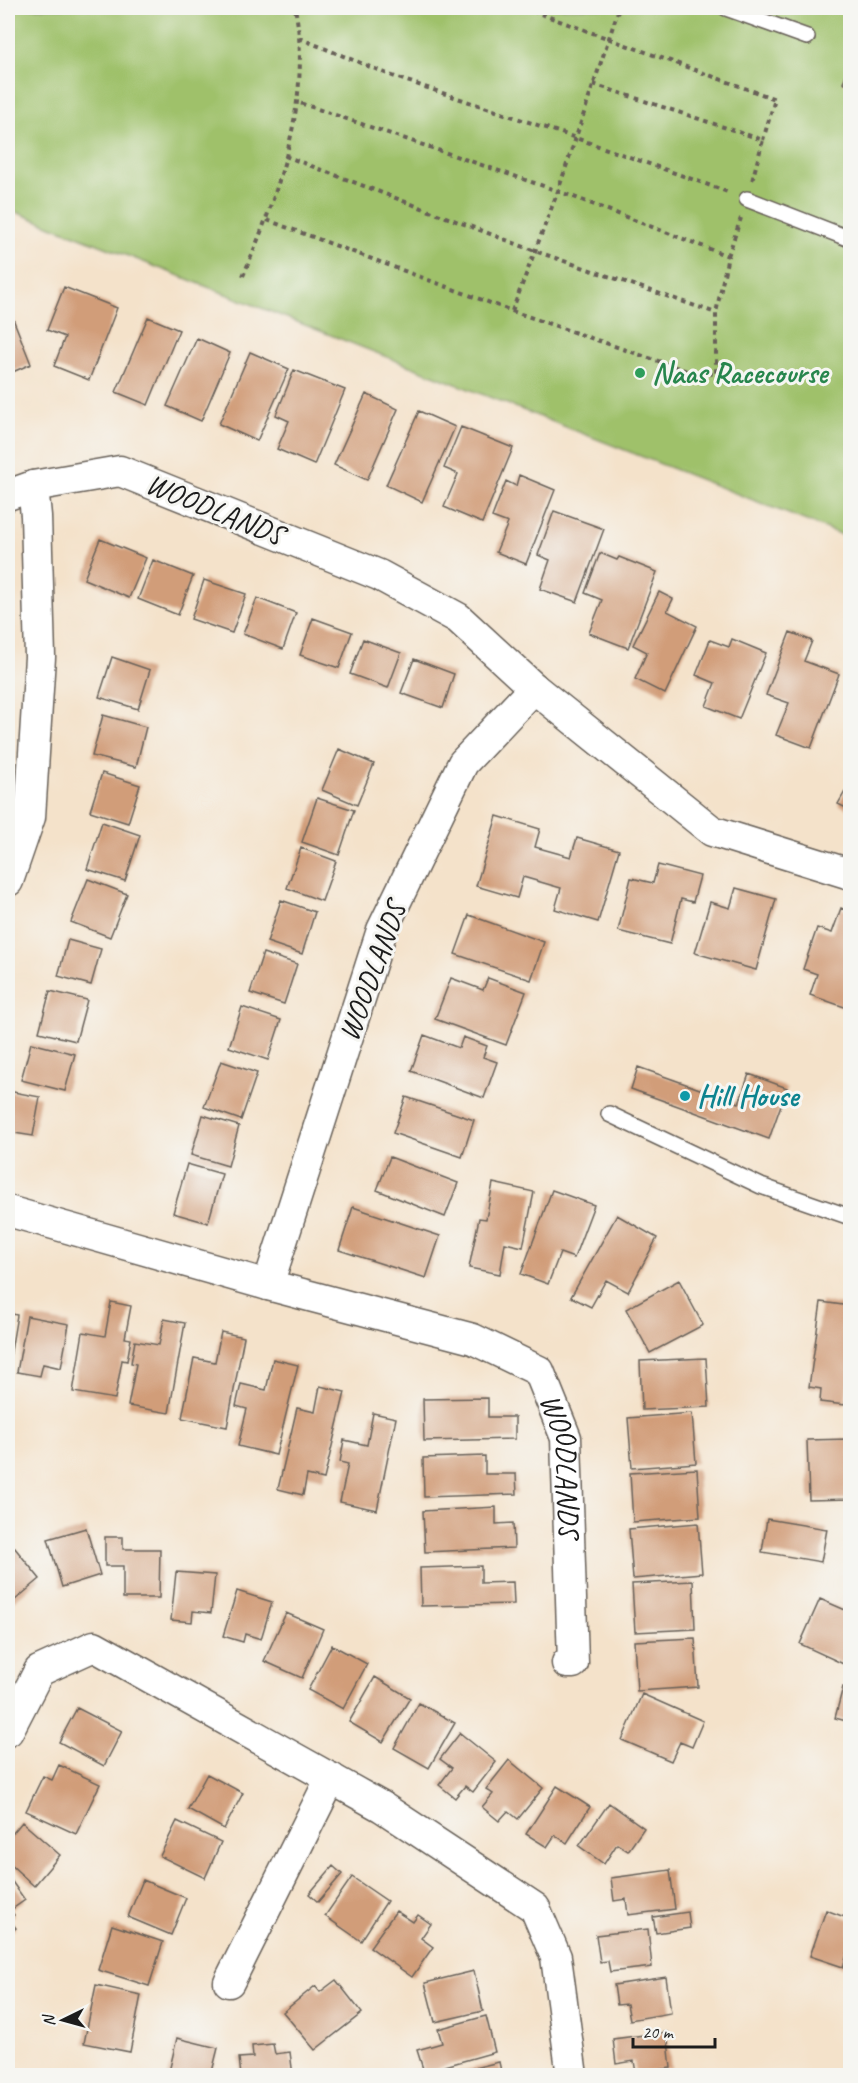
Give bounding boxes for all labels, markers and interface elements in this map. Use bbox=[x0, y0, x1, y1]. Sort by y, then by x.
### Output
place label: Naas Racecourse bbox=[652, 354, 830, 392]
marker: Naas Racecourse bbox=[633, 366, 647, 380]
street label: WOODLANDS bbox=[141, 464, 294, 555]
street label: WOODLANDS bbox=[329, 892, 416, 1046]
place label: Hill House bbox=[697, 1077, 801, 1115]
marker: Hill House bbox=[678, 1089, 692, 1103]
street label: WOODLANDS bbox=[531, 1388, 588, 1542]
north arrow bbox=[33, 1990, 93, 2050]
scale bar bbox=[633, 2011, 716, 2049]
text: N bbox=[38, 2012, 59, 2027]
text: 20 m bbox=[642, 2021, 675, 2043]

